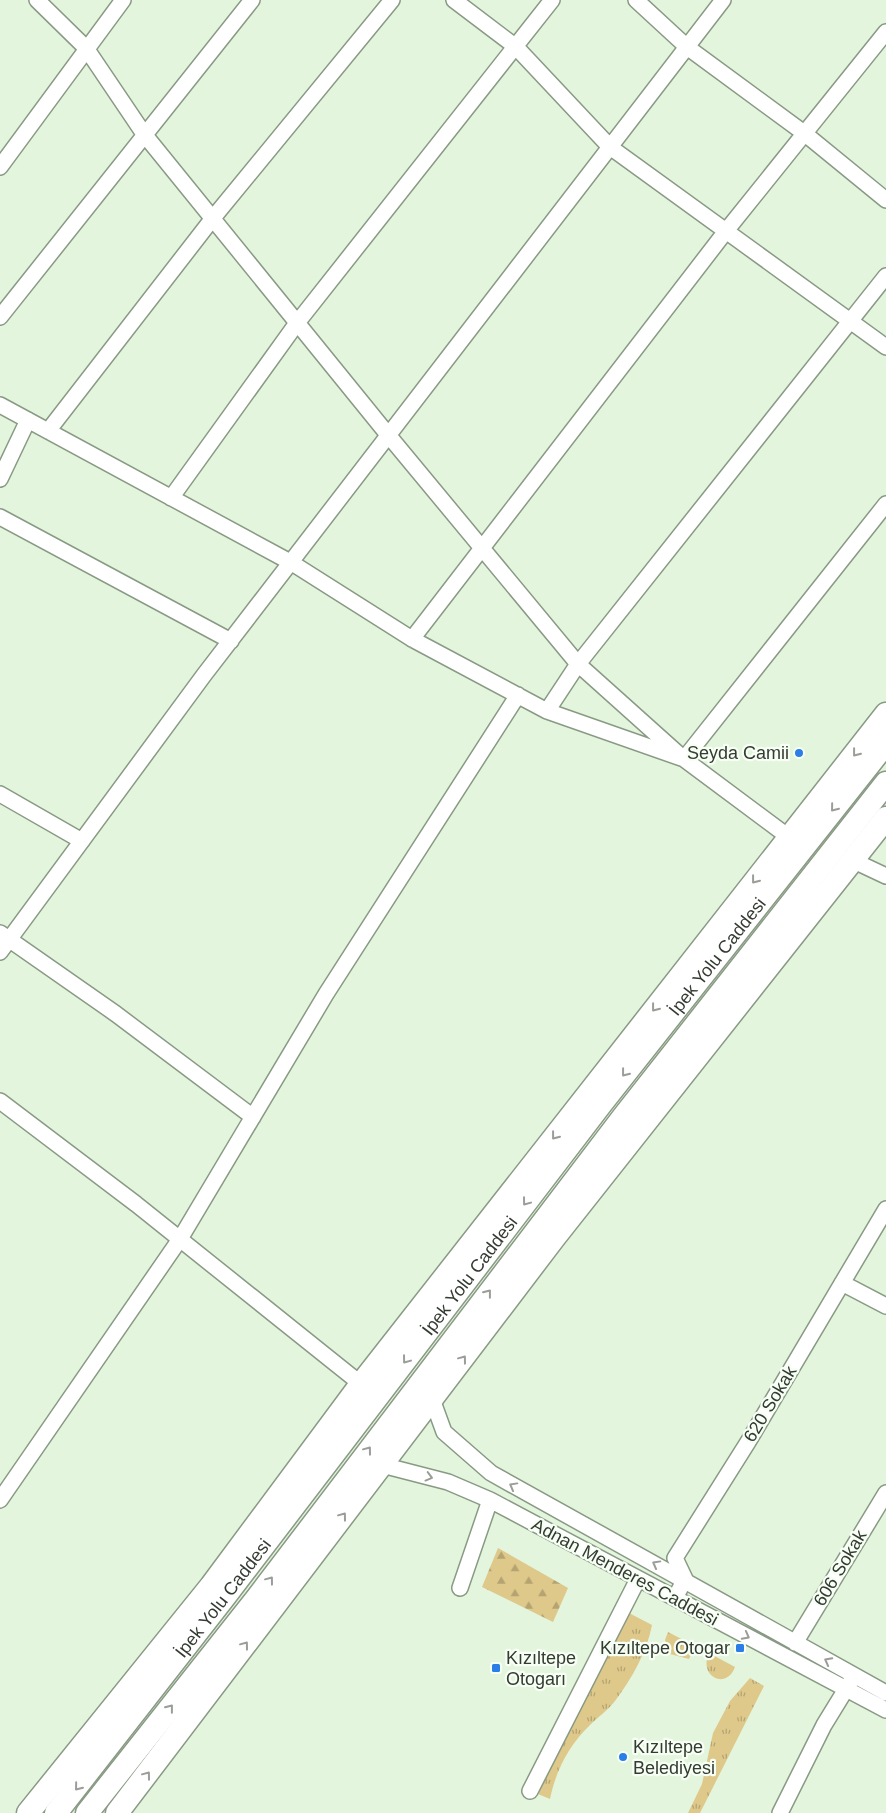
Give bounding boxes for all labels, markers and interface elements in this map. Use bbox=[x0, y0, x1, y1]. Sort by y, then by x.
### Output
place label: Seyda Camii bbox=[687, 743, 789, 763]
marker: Seyda Camii bbox=[793, 747, 805, 759]
one-way arrow bbox=[853, 747, 862, 757]
one-way arrow bbox=[831, 802, 839, 811]
one-way arrow bbox=[752, 875, 761, 884]
street label: İpek Yolu Caddesi bbox=[665, 894, 770, 1019]
one-way arrow bbox=[652, 1002, 661, 1012]
one-way arrow bbox=[622, 1068, 631, 1077]
one-way arrow bbox=[552, 1130, 560, 1139]
one-way arrow bbox=[523, 1196, 532, 1206]
street label: İpek Yolu Caddesi bbox=[418, 1213, 521, 1339]
one-way arrow bbox=[482, 1290, 491, 1299]
one-way arrow bbox=[403, 1354, 412, 1363]
one-way arrow bbox=[457, 1355, 466, 1365]
street label: 620 Sokak bbox=[740, 1362, 801, 1446]
one-way arrow bbox=[362, 1447, 370, 1456]
one-way arrow bbox=[425, 1472, 433, 1482]
one-way arrow bbox=[510, 1482, 519, 1492]
one-way arrow bbox=[338, 1513, 346, 1522]
street label: Adnan Menderes Caddesi bbox=[528, 1514, 722, 1630]
street label: 606 Sokak bbox=[810, 1526, 871, 1610]
street label: İpek Yolu Caddesi bbox=[171, 1535, 275, 1662]
one-way arrow bbox=[652, 1560, 661, 1570]
one-way arrow bbox=[264, 1576, 273, 1586]
one-way arrow bbox=[741, 1630, 750, 1640]
place label: Kızıltepe Otogar bbox=[600, 1638, 730, 1658]
one-way arrow bbox=[239, 1642, 247, 1651]
marker: Kızıltepe Otogar bbox=[734, 1642, 746, 1654]
place label: Kızıltepe Otogarı bbox=[506, 1648, 576, 1689]
one-way arrow bbox=[824, 1657, 833, 1667]
marker: Kızıltepe Otogarı bbox=[490, 1662, 502, 1674]
one-way arrow bbox=[165, 1705, 174, 1714]
place label: Kızıltepe Belediyesi bbox=[633, 1737, 715, 1778]
marker: Kızıltepe Belediyesi bbox=[617, 1751, 629, 1763]
one-way arrow bbox=[141, 1771, 150, 1781]
one-way arrow bbox=[75, 1781, 83, 1790]

